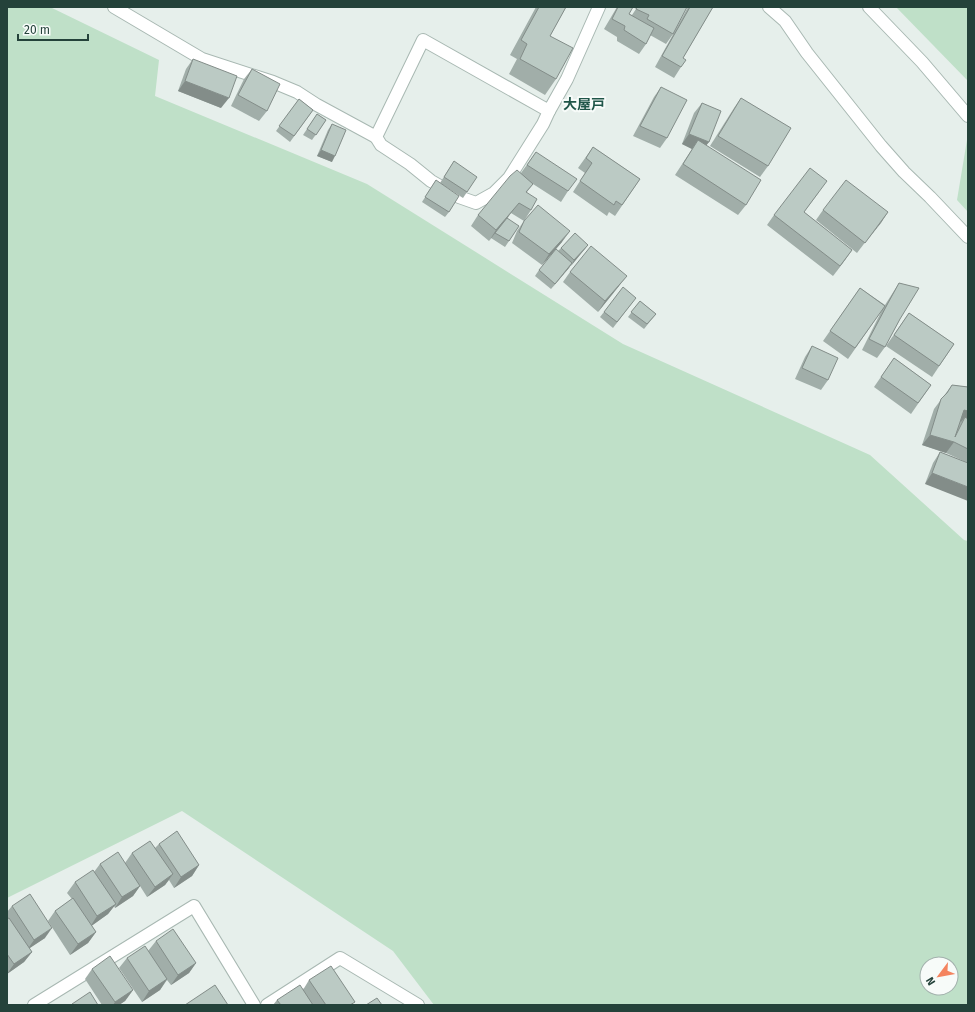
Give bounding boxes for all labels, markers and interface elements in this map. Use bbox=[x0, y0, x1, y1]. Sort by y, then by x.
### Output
scale bar bbox=[18, 16, 88, 42]
text: 20 m bbox=[24, 23, 50, 37]
district label: 大屋戸 bbox=[563, 96, 605, 113]
north arrow bbox=[919, 956, 959, 996]
text: N bbox=[923, 974, 938, 988]

